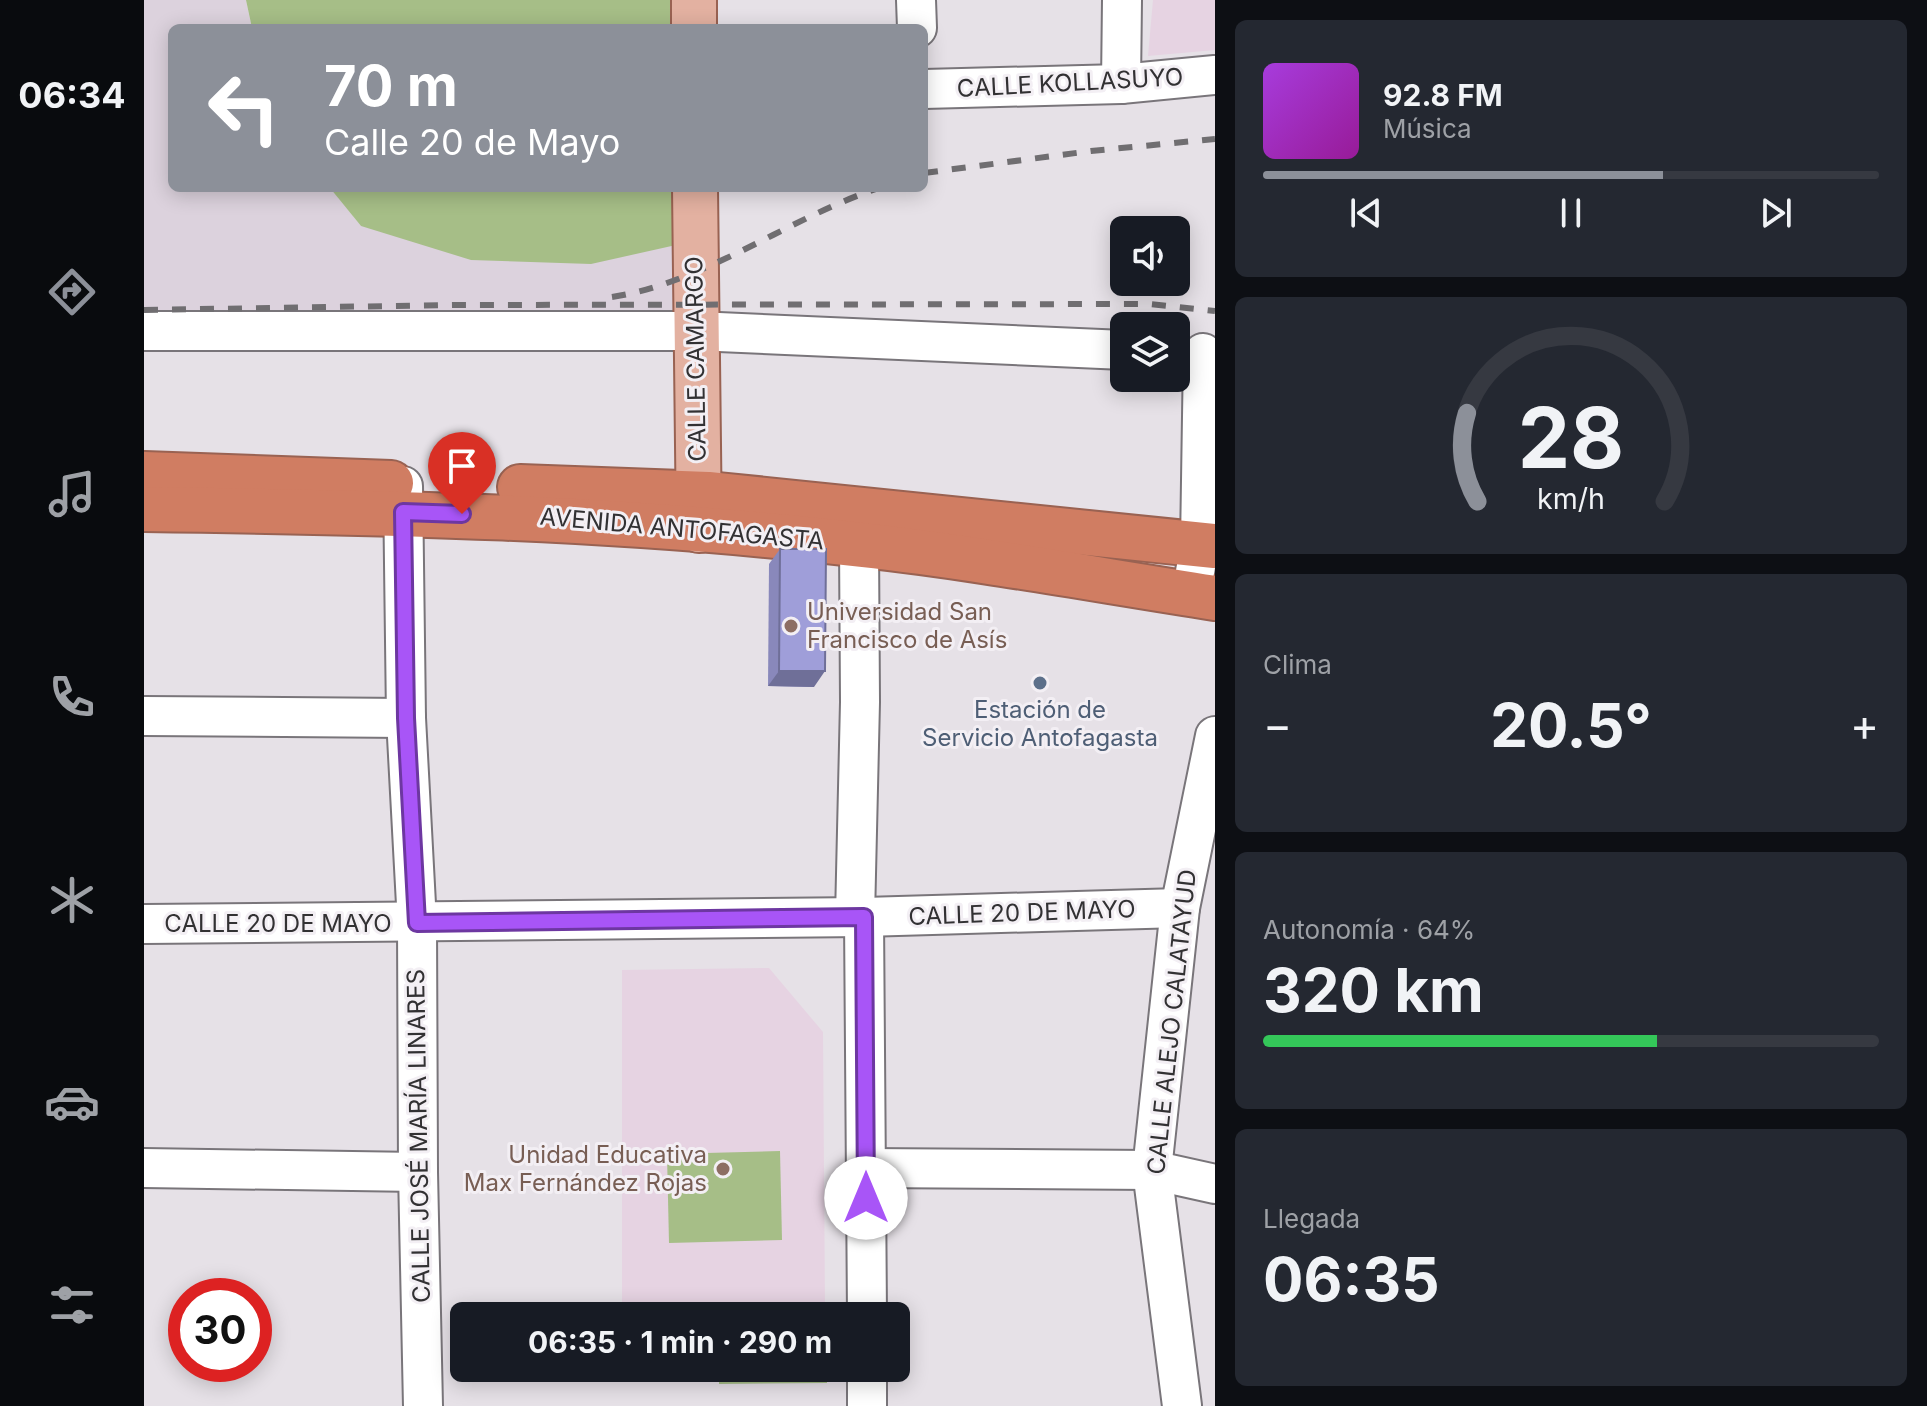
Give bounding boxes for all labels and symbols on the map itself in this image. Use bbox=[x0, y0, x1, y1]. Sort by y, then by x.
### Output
street label: CALLE KOLLASUYO bbox=[956, 62, 1184, 103]
street label: CALLE CAMARGO bbox=[679, 256, 712, 462]
pin bbox=[428, 432, 496, 514]
street label: AVENIDA ANTOFAGASTA bbox=[539, 502, 825, 555]
place label: Universidad San Francisco de Asís bbox=[807, 597, 1007, 654]
marker: Universidad San Francisco de Asís bbox=[782, 617, 800, 635]
marker: Estación de Servicio Antofagasta bbox=[1031, 674, 1049, 692]
place label: Estación de Servicio Antofagasta bbox=[922, 695, 1158, 752]
street label: CALLE ALEJO CALATAYUD bbox=[1141, 868, 1202, 1176]
street label: CALLE 20 DE MAYO bbox=[908, 894, 1136, 931]
street label: CALLE 20 DE MAYO bbox=[164, 909, 392, 938]
street label: CALLE JOSÉ MARÍA LINARES bbox=[400, 969, 436, 1303]
place label: Unidad Educativa Max Fernández Rojas bbox=[464, 1140, 707, 1197]
position arrow bbox=[824, 1156, 908, 1240]
marker: Unidad Educativa Max Fernández Rojas bbox=[714, 1160, 732, 1178]
speed limit sign: 30 bbox=[168, 1278, 272, 1382]

